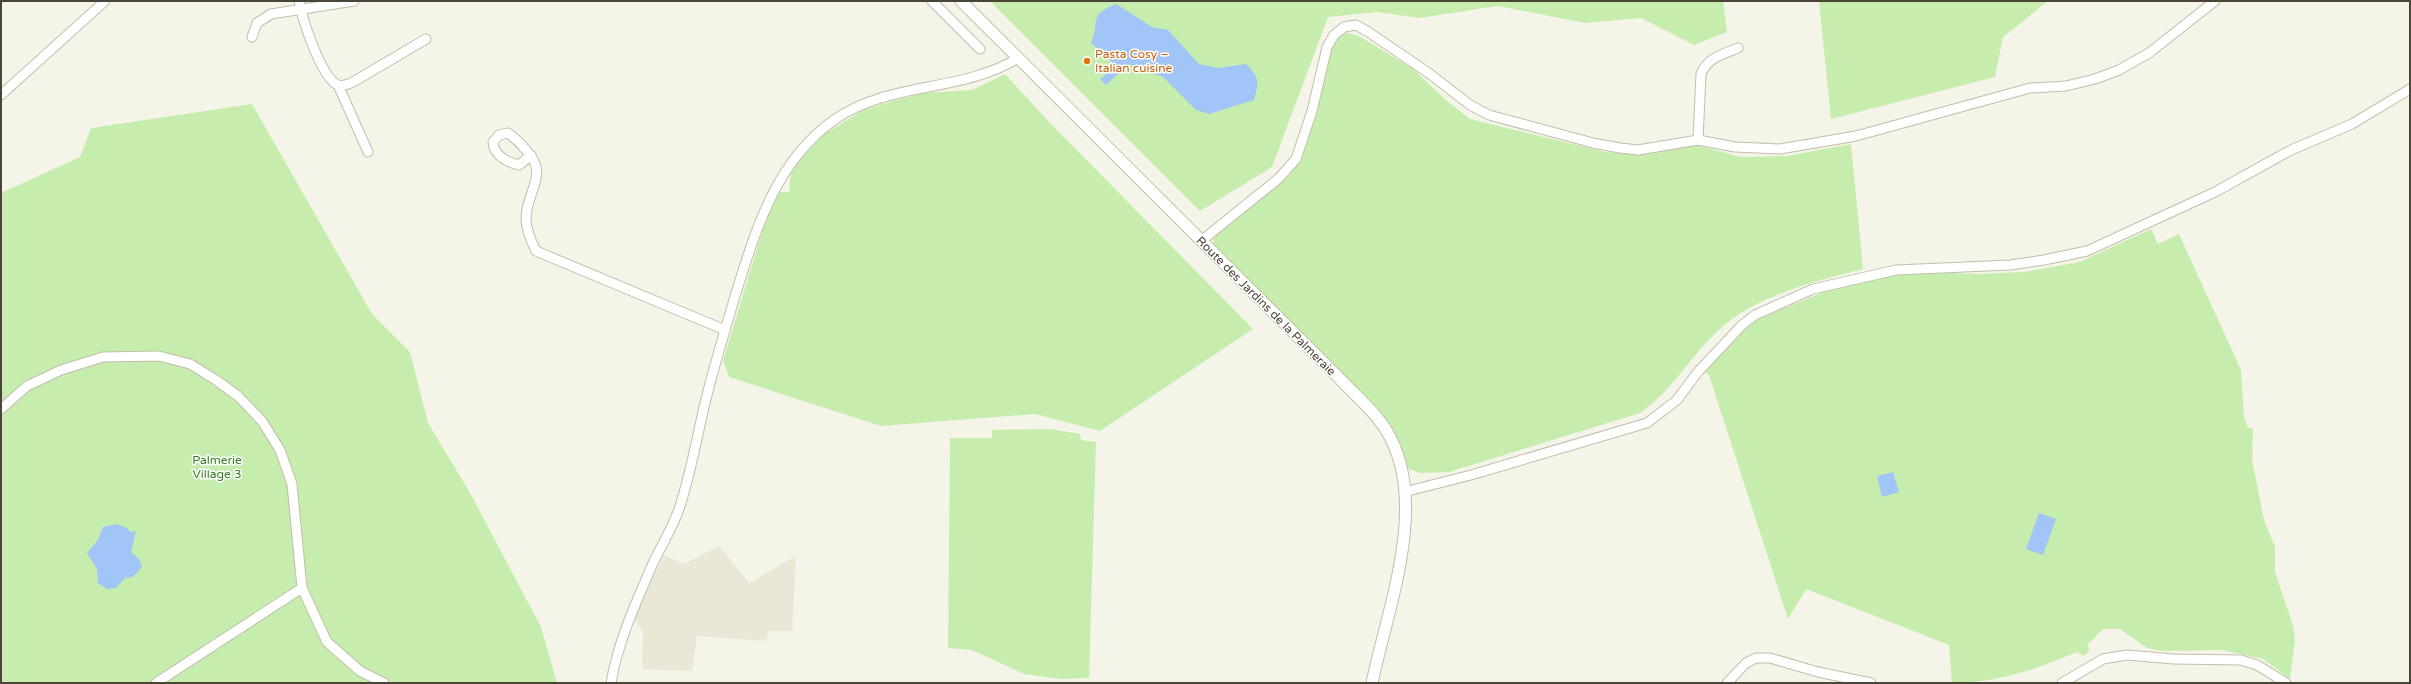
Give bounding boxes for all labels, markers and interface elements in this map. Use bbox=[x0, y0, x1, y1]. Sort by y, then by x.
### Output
place label: Pasta Cosy – Italian cuisine bbox=[1095, 47, 1173, 75]
marker: Pasta Cosy – Italian cuisine bbox=[1082, 56, 1092, 66]
street label: Route des Jardins de la Palmeraie bbox=[1193, 233, 1339, 379]
park label: Palmerie Village 3 bbox=[192, 453, 242, 481]

